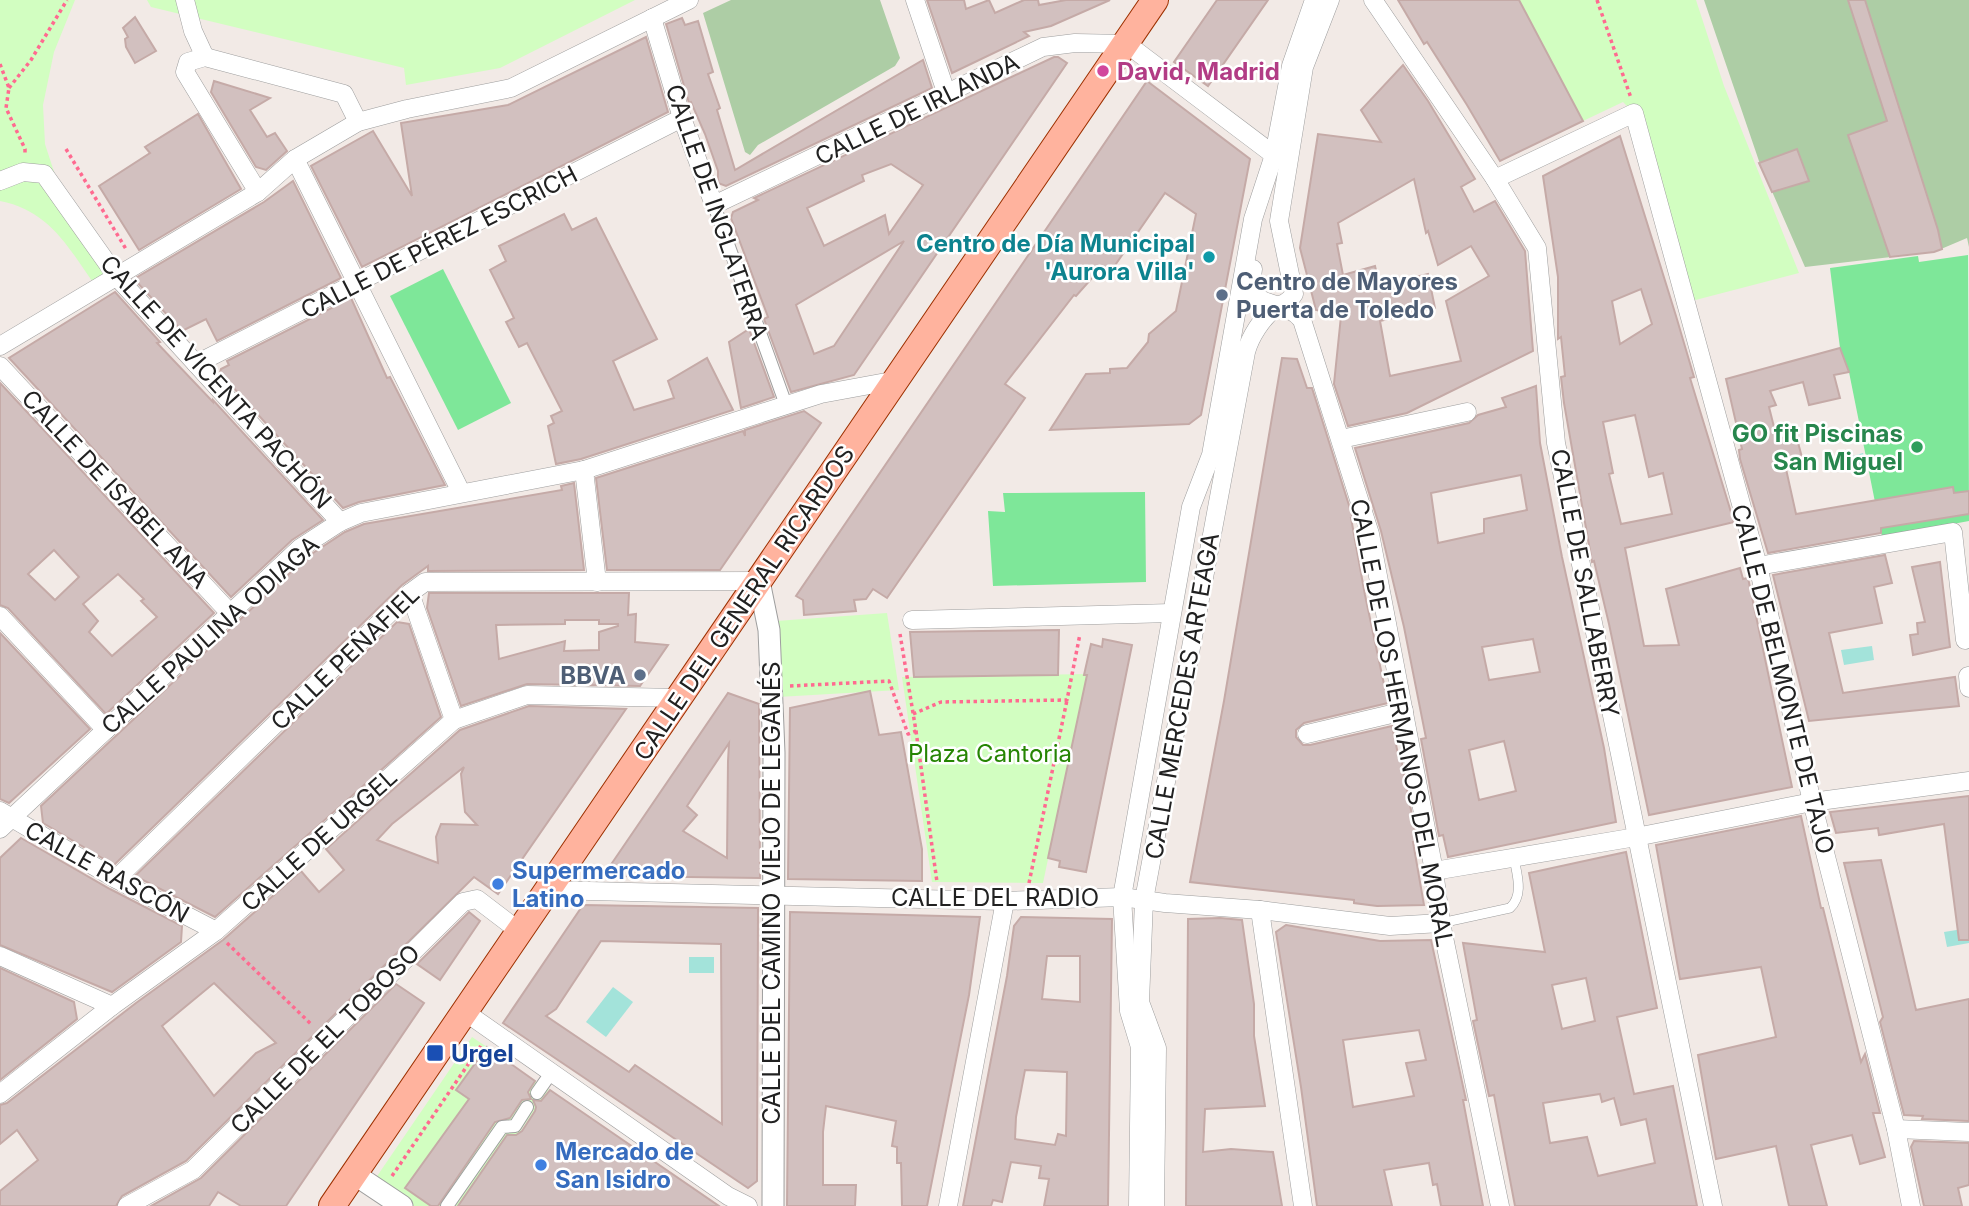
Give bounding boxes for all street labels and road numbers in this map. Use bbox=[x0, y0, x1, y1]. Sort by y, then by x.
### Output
street label: CALLE DE IRLANDA bbox=[810, 47, 1024, 171]
street label: CALLE DE INGLATERRA bbox=[660, 80, 774, 344]
street label: CALLE DE PÉREZ ESCRICH bbox=[295, 159, 582, 324]
street label: CALLE DE VICENTA PACHÓN bbox=[94, 249, 338, 515]
street label: CALLE DE ISABEL ANA bbox=[16, 384, 214, 594]
street label: CALLE DEL GENERAL RICARDOS bbox=[628, 440, 860, 766]
street label: CALLE DE SALLABERRY bbox=[1545, 446, 1625, 720]
street label: CALLE DE LOS HERMANOS DEL MORAL bbox=[1344, 496, 1460, 950]
street label: CALLE DE BELMONTE DE TAJO bbox=[1725, 501, 1841, 857]
street label: CALLE PAULINA ODIAGA bbox=[95, 530, 325, 740]
street label: CALLE MERCEDES ARTEAGA bbox=[1139, 531, 1225, 861]
street label: CALLE PEÑAFIEL bbox=[265, 580, 425, 736]
street label: CALLE DEL CAMINO VIEJO DE LEGANÉS bbox=[756, 661, 786, 1125]
street label: CALLE DE URGEL bbox=[235, 762, 403, 918]
street label: CALLE RASCÓN bbox=[20, 815, 194, 929]
street label: CALLE DEL RADIO bbox=[891, 883, 1099, 912]
street label: CALLE DE EL TOBOSO bbox=[224, 938, 426, 1140]

